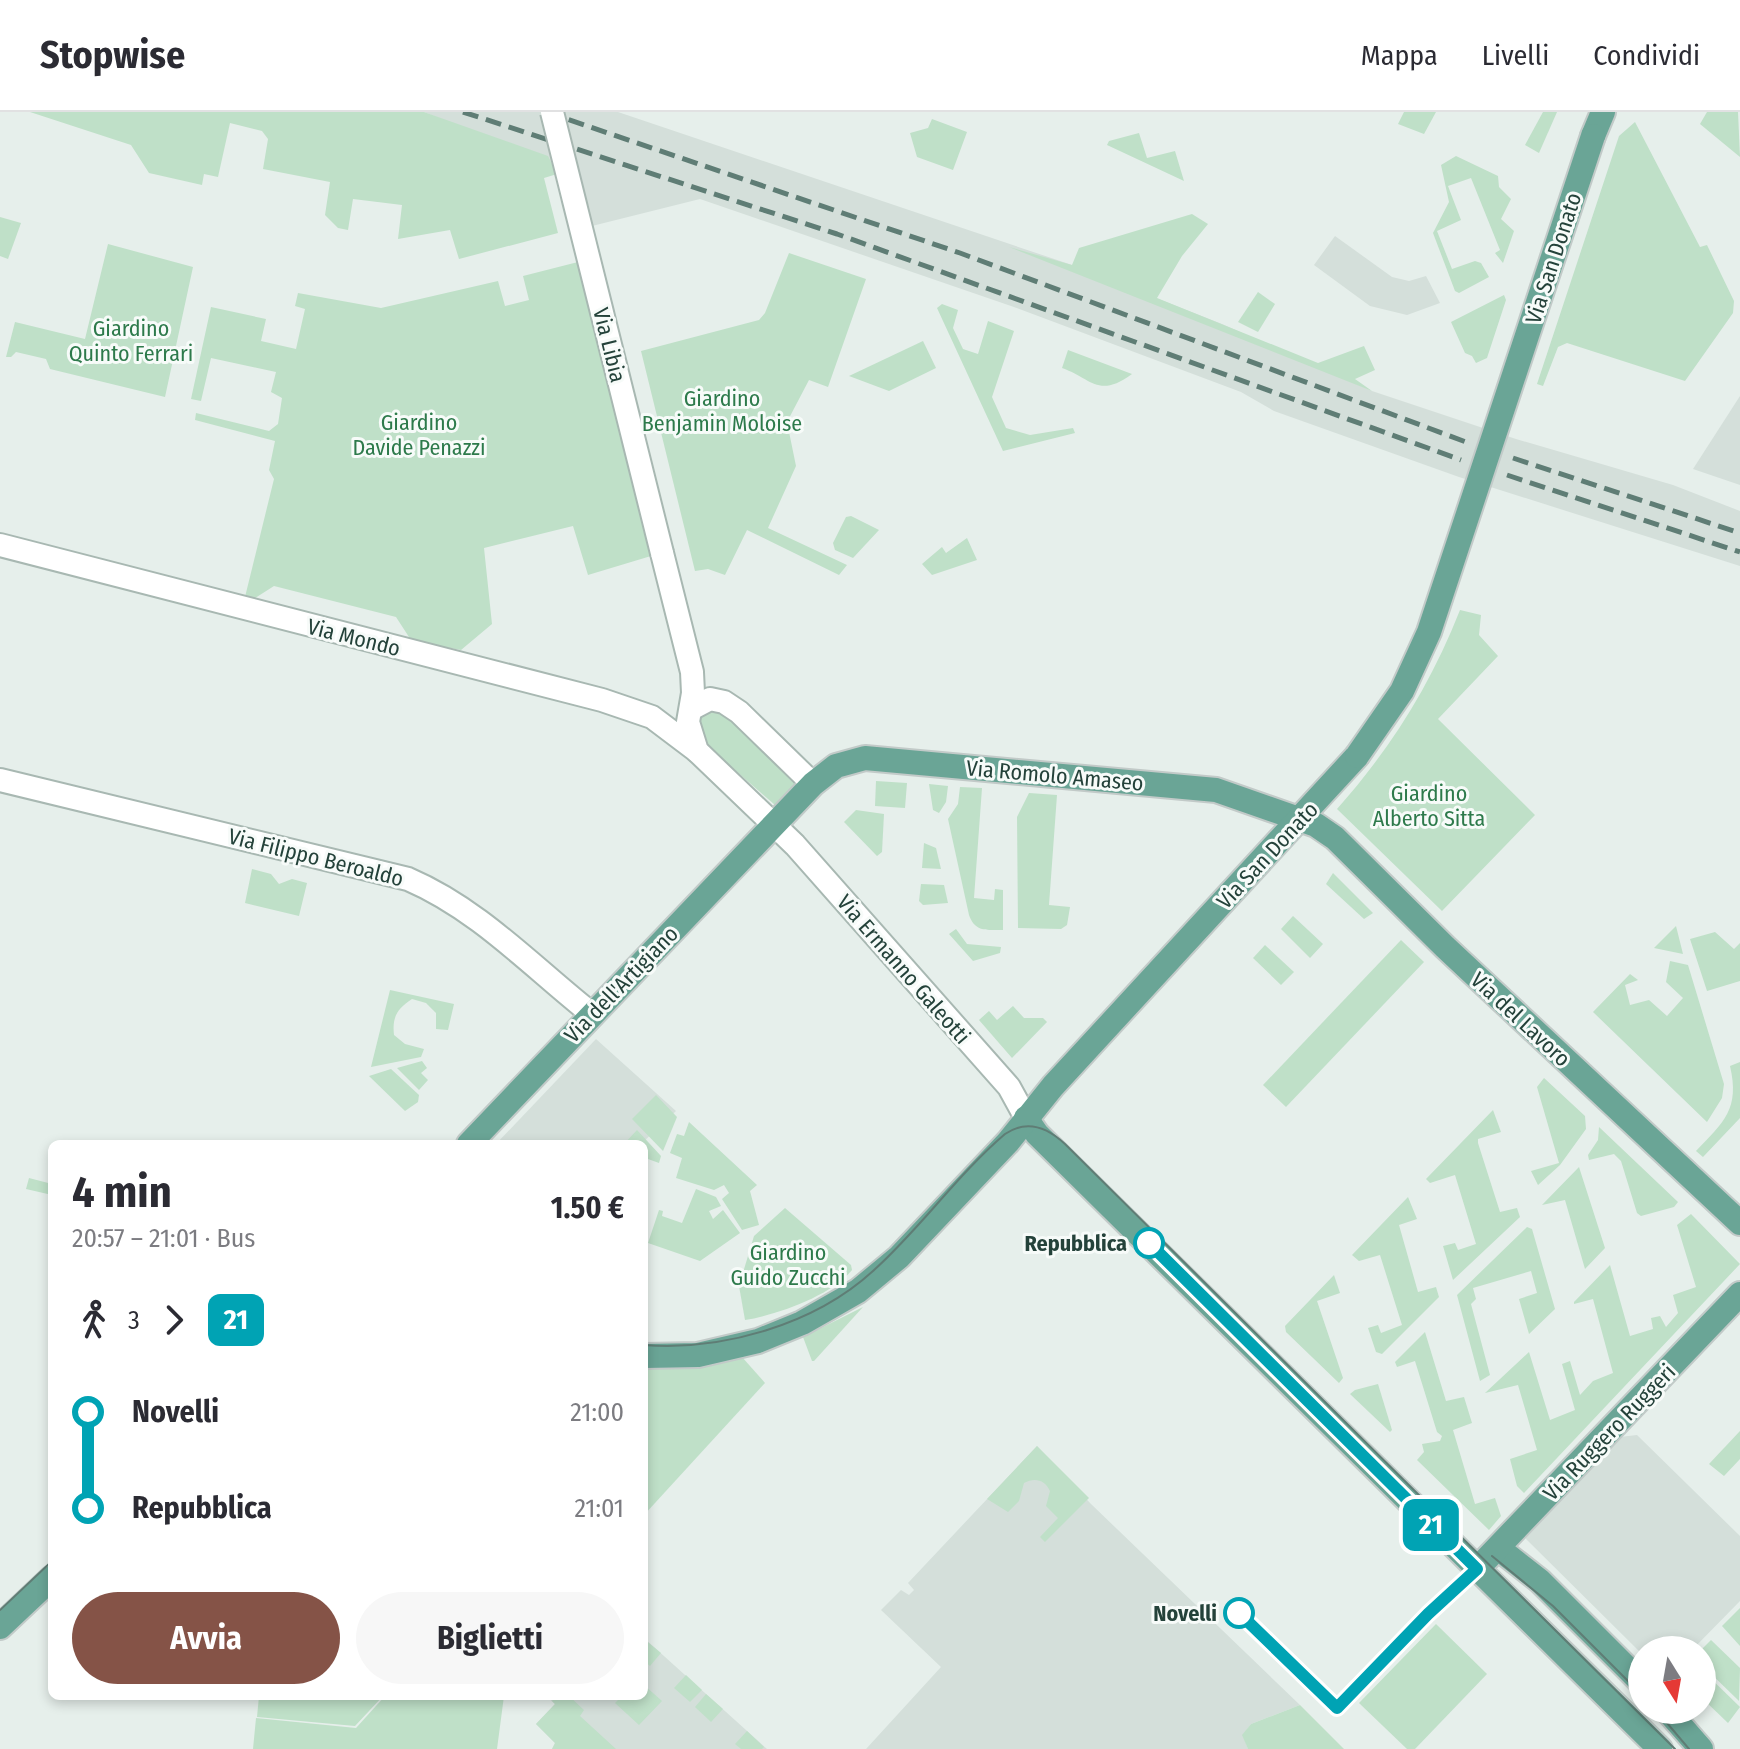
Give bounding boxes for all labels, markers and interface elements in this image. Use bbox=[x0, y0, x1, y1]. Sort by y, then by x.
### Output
text: Stopwise bbox=[40, 32, 185, 78]
text: Mappa bbox=[1361, 39, 1438, 72]
text: Livelli bbox=[1482, 39, 1549, 72]
text: Condividi bbox=[1593, 39, 1700, 72]
street label: Via San Donato bbox=[1520, 189, 1587, 327]
street label: Via Libia bbox=[587, 305, 632, 385]
park label: Giardino Quinto Ferrari bbox=[69, 315, 193, 367]
park label: Giardino Benjamin Moloise bbox=[642, 385, 802, 437]
park label: Giardino Davide Penazzi bbox=[352, 409, 486, 461]
street label: Via Mondo bbox=[305, 613, 403, 662]
street label: Via Romolo Amaseo bbox=[965, 754, 1145, 797]
park label: Giardino Alberto Sitta bbox=[1373, 780, 1485, 832]
street label: Via San Donato bbox=[1211, 796, 1324, 914]
street label: Via Filippo Beroaldo bbox=[225, 823, 406, 892]
street label: Via Ermanno Galeotti bbox=[831, 889, 976, 1050]
street label: Via dell'Artigiano bbox=[559, 920, 684, 1048]
street label: Via del Lavoro bbox=[1465, 966, 1576, 1072]
text: 4 min bbox=[72, 1166, 172, 1219]
text: 1.50 € bbox=[551, 1190, 624, 1226]
text: 20:57 – 21:01 · Bus bbox=[72, 1223, 255, 1254]
marker: Repubblica bbox=[1134, 1228, 1164, 1258]
place label: Repubblica bbox=[1025, 1230, 1127, 1257]
park label: Giardino Guido Zucchi bbox=[730, 1239, 846, 1291]
icon: walk bbox=[72, 1298, 116, 1342]
icon: forward bbox=[152, 1298, 196, 1342]
text: 21 bbox=[224, 1303, 248, 1336]
text: 3 bbox=[128, 1305, 140, 1336]
street label: Via Ruggero Ruggeri bbox=[1537, 1359, 1681, 1506]
text: Novelli bbox=[132, 1394, 219, 1430]
text: 21:00 bbox=[570, 1397, 624, 1428]
text: Repubblica bbox=[132, 1490, 272, 1526]
text: 21:01 bbox=[574, 1493, 624, 1524]
line badge: 21 bbox=[1395, 1499, 1467, 1551]
text: 21 bbox=[1419, 1508, 1443, 1541]
button: Avvia bbox=[72, 1592, 340, 1684]
button: Biglietti bbox=[356, 1592, 624, 1684]
marker: Novelli bbox=[1224, 1598, 1254, 1628]
place label: Novelli bbox=[1153, 1600, 1217, 1627]
north arrow bbox=[1628, 1636, 1716, 1724]
map controls bbox=[1628, 1636, 1716, 1724]

